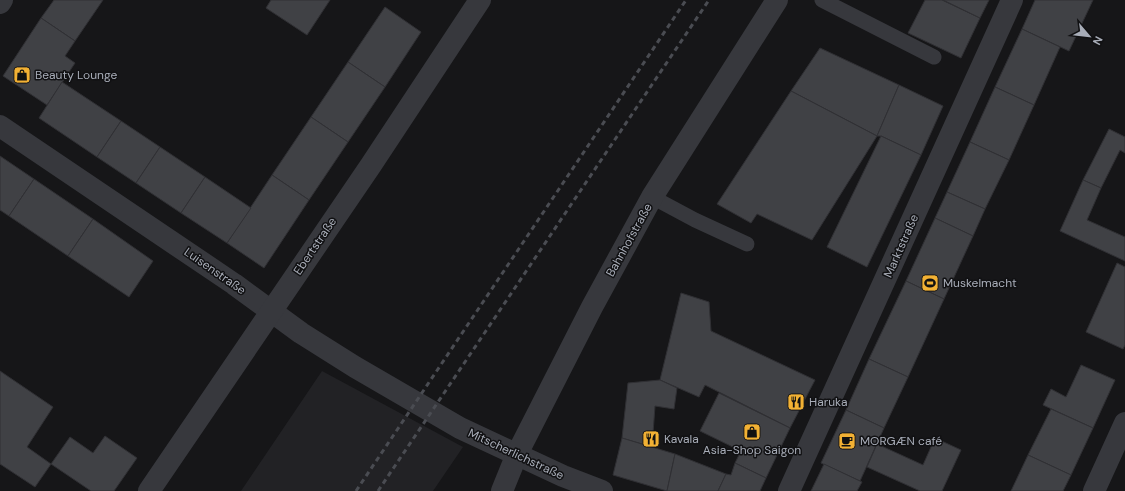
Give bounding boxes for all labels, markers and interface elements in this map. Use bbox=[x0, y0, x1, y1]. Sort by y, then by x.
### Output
north arrow bbox=[1069, 16, 1109, 56]
text: N bbox=[1090, 34, 1106, 48]
shop icon: Beauty Lounge bbox=[12, 65, 32, 85]
place label: Beauty Lounge bbox=[35, 67, 117, 83]
street label: Bahnhofstraße bbox=[602, 200, 656, 279]
street label: Marktstraße bbox=[880, 212, 922, 280]
street label: Ebertstraße bbox=[290, 214, 340, 278]
street label: Luisenstraße bbox=[181, 244, 249, 298]
sports icon: Muskelmacht bbox=[920, 273, 940, 293]
place label: Muskelmacht bbox=[943, 275, 1017, 291]
restaurant icon: Haruka bbox=[786, 392, 806, 412]
place label: Haruka bbox=[809, 394, 848, 410]
shop icon: Asia-Shop Saigon bbox=[742, 422, 762, 442]
street label: Mitscherlichstraße bbox=[465, 425, 567, 483]
restaurant icon: Kavala bbox=[641, 429, 661, 449]
place label: Kavala bbox=[664, 431, 699, 447]
cafe icon: MORGÆN café bbox=[837, 431, 857, 451]
place label: MORGÆN café bbox=[860, 433, 942, 449]
place label: Asia-Shop Saigon bbox=[703, 442, 801, 458]

